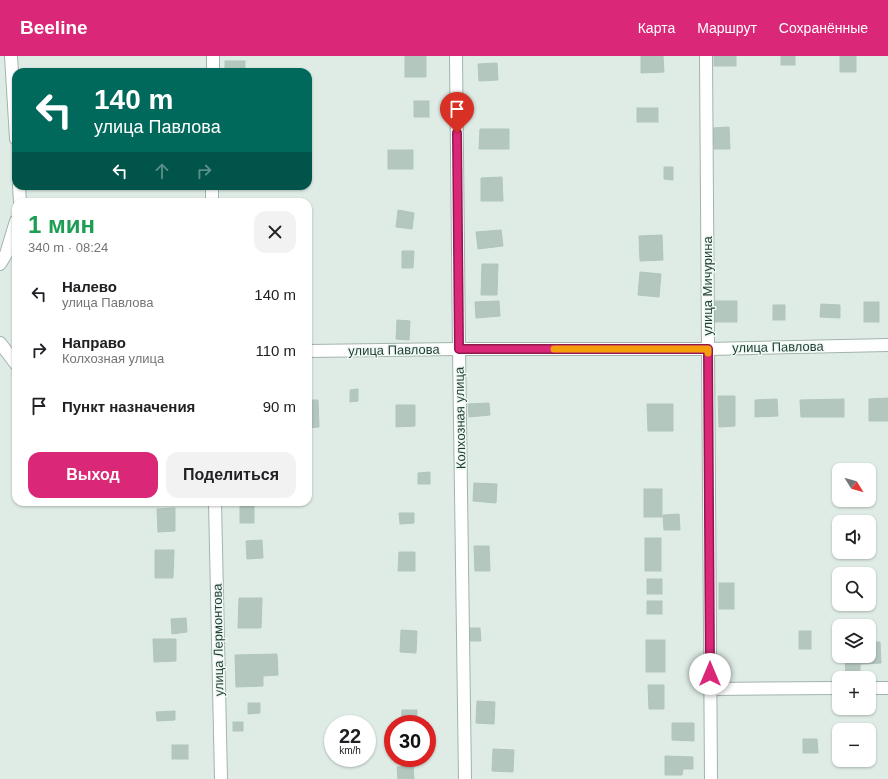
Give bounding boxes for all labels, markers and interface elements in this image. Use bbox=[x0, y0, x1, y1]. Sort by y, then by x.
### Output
text: Beeline bbox=[20, 17, 88, 38]
text: Карта bbox=[638, 20, 675, 36]
text: Маршрут bbox=[697, 20, 757, 36]
text: Сохранённые bbox=[779, 20, 868, 36]
icon: left bbox=[28, 84, 80, 136]
text: 140 m bbox=[94, 84, 173, 115]
pin bbox=[440, 92, 474, 133]
icon: arrive bbox=[446, 98, 468, 120]
text: улица Павлова bbox=[94, 117, 221, 137]
icon: left bbox=[109, 160, 131, 182]
icon: ahead bbox=[151, 160, 173, 182]
icon: right bbox=[193, 160, 215, 182]
text: 1 мин bbox=[28, 211, 95, 238]
button: close bbox=[254, 211, 296, 253]
street label: улица Мичурина bbox=[700, 235, 715, 336]
text: 340 m · 08:24 bbox=[28, 240, 108, 255]
text: Налево bbox=[62, 278, 117, 295]
icon: left bbox=[28, 283, 50, 305]
text: 140 m bbox=[254, 286, 296, 303]
text: улица Павлова bbox=[62, 295, 153, 310]
text: Направо bbox=[62, 334, 126, 351]
icon: right bbox=[28, 339, 50, 361]
street label: улица Павлова bbox=[732, 339, 825, 355]
text: 110 m bbox=[255, 342, 296, 359]
street label: улица Павлова bbox=[348, 342, 441, 358]
text: Колхозная улица bbox=[62, 351, 164, 366]
street label: Колхозная улица bbox=[452, 366, 468, 469]
icon: arrive bbox=[28, 395, 50, 417]
text: Пункт назначения bbox=[62, 398, 195, 415]
text: 90 m bbox=[263, 398, 296, 415]
button: Выход bbox=[28, 452, 158, 498]
button: Поделиться bbox=[166, 452, 296, 498]
north arrow bbox=[832, 463, 876, 507]
map controls bbox=[832, 463, 876, 767]
button: sound bbox=[832, 515, 876, 559]
button: search bbox=[832, 567, 876, 611]
street label: улица Лермонтова bbox=[210, 583, 226, 696]
button: layers bbox=[832, 619, 876, 663]
position arrow bbox=[689, 653, 731, 695]
button: + bbox=[832, 671, 876, 715]
speed limit sign: 30 bbox=[384, 715, 436, 767]
button: − bbox=[832, 723, 876, 767]
text: 22 bbox=[339, 725, 361, 747]
text: km/h bbox=[339, 745, 361, 756]

